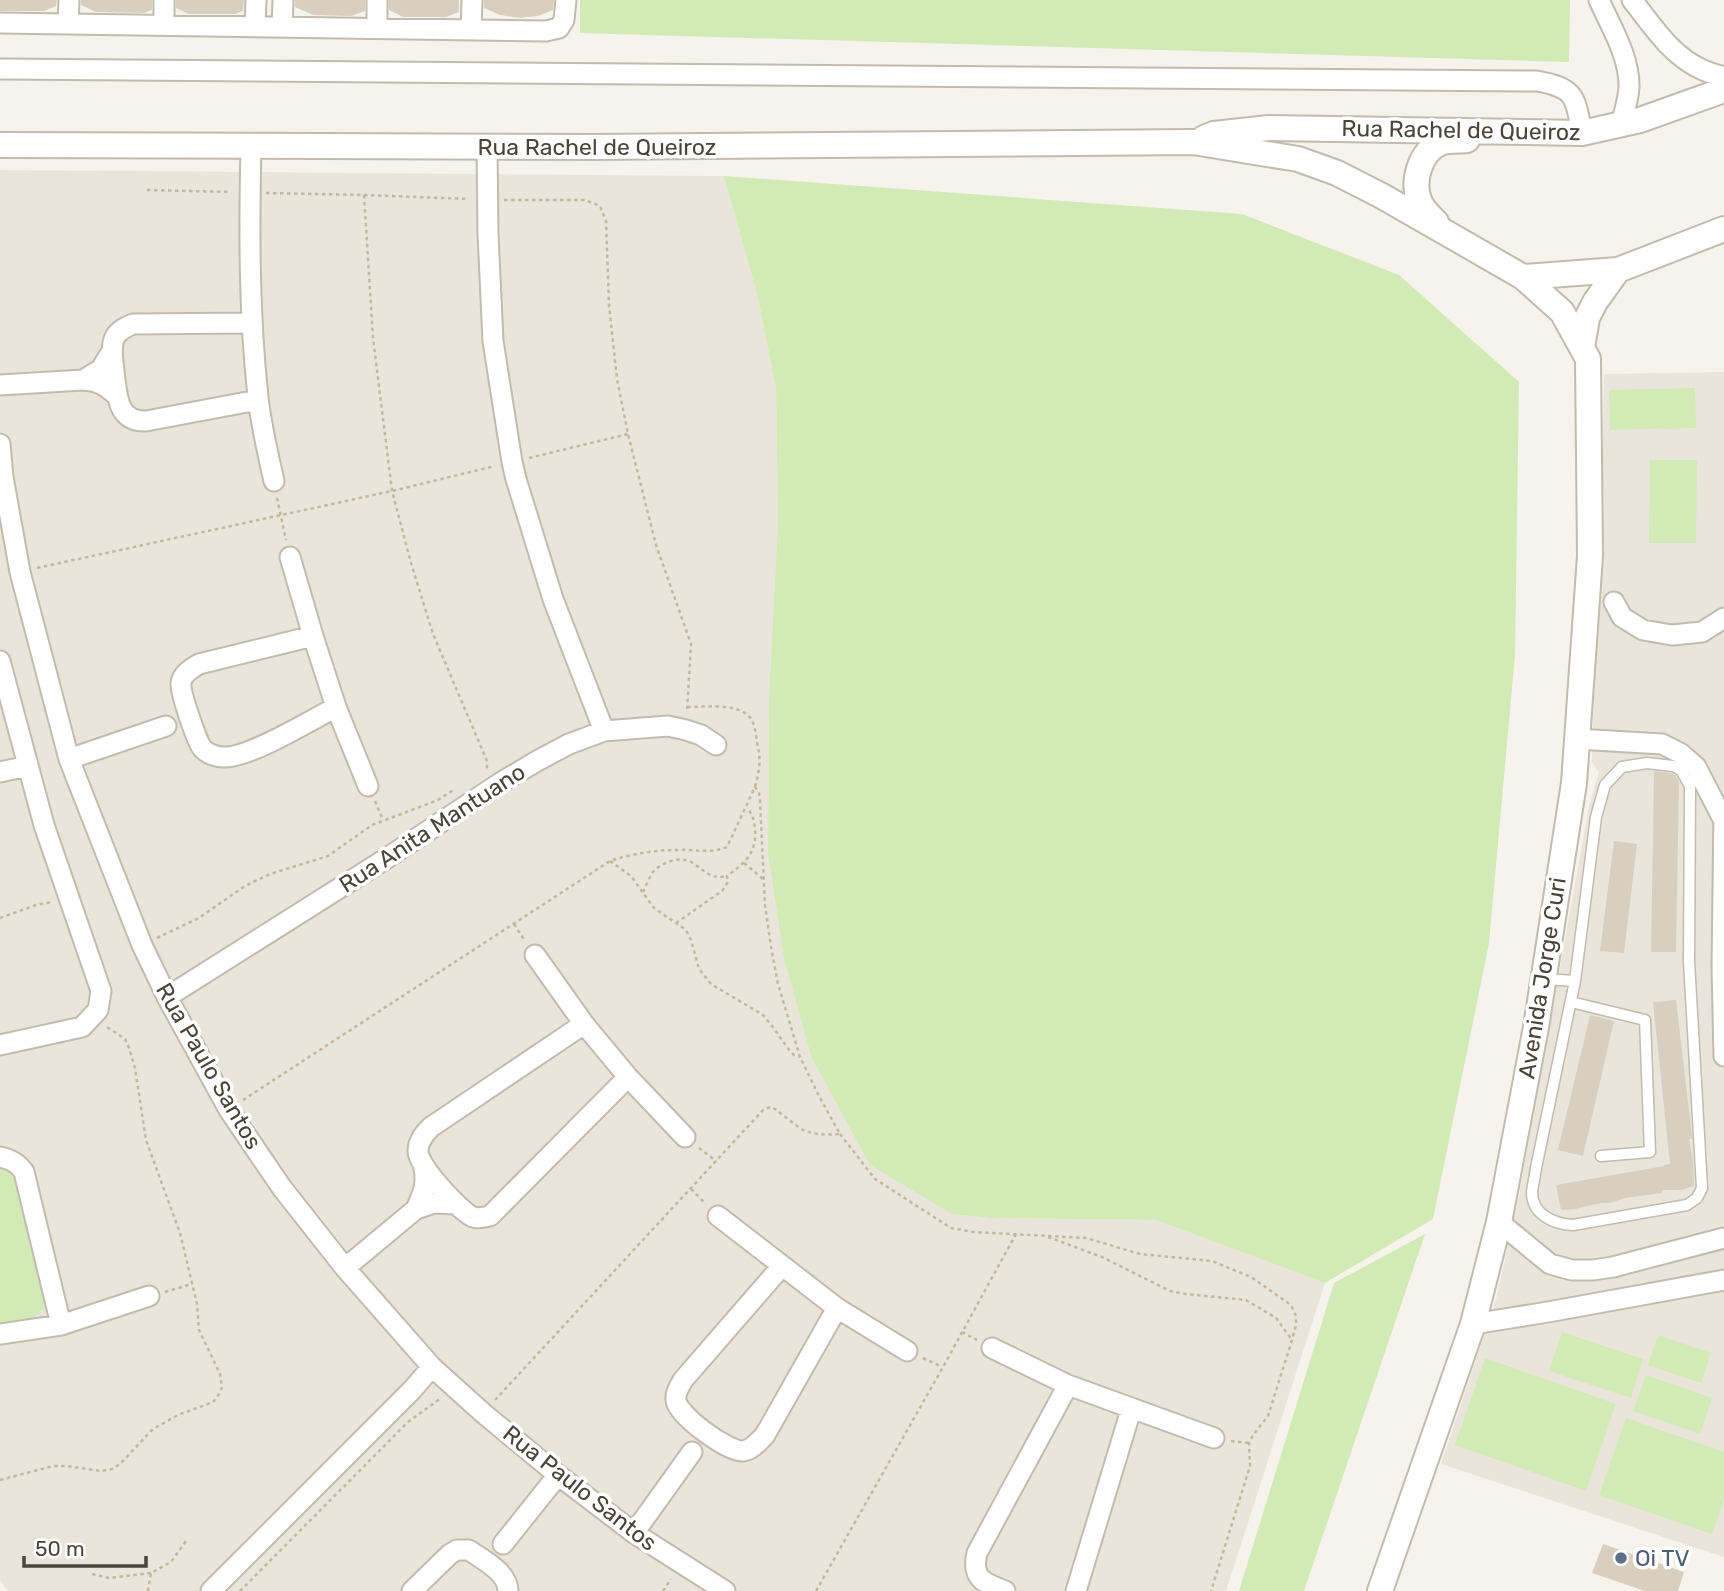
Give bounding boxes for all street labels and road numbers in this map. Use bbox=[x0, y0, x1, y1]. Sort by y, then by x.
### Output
street label: Rua Rachel de Queiroz bbox=[1341, 114, 1581, 146]
street label: Rua Rachel de Queiroz bbox=[477, 133, 717, 161]
street label: Rua Anita Mantuano bbox=[334, 757, 530, 899]
street label: Avenida Jorge Curi bbox=[1512, 875, 1572, 1081]
street label: Rua Paulo Santos bbox=[150, 978, 268, 1154]
street label: Rua Paulo Santos bbox=[498, 1419, 662, 1557]

